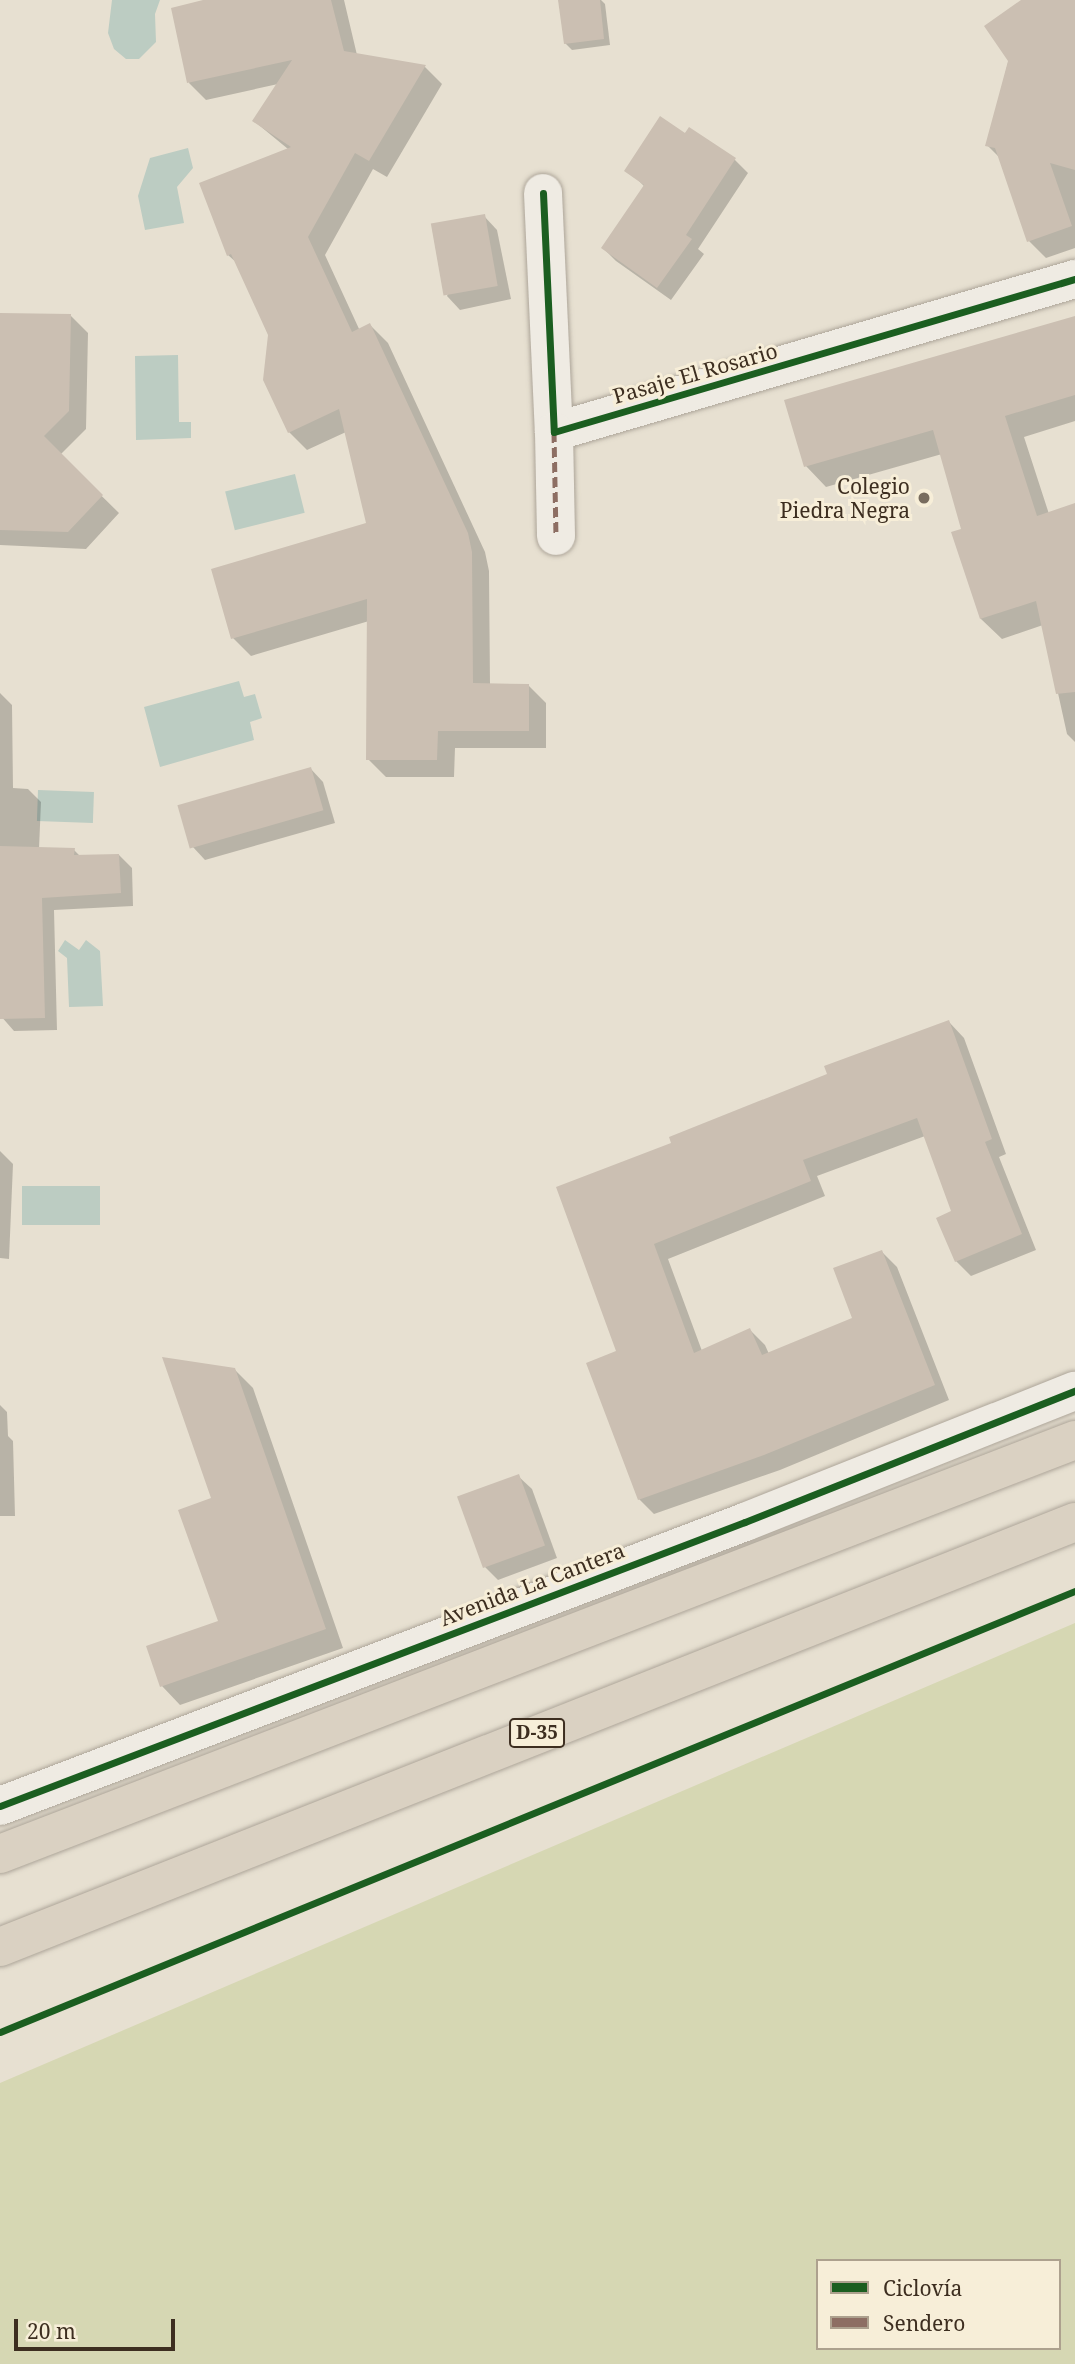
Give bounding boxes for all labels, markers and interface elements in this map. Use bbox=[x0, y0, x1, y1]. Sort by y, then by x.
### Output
street label: Pasaje El Rosario bbox=[610, 337, 780, 409]
place label: Colegio Piedra Negra bbox=[780, 473, 910, 523]
marker: Colegio Piedra Negra bbox=[916, 490, 932, 506]
street label: Avenida La Cantera bbox=[436, 1537, 628, 1631]
road number: D-35 bbox=[509, 1718, 565, 1749]
legend bbox=[816, 2259, 1061, 2350]
text: Ciclovía bbox=[883, 2274, 962, 2302]
scale bar bbox=[18, 2304, 178, 2348]
text: Sendero bbox=[883, 2309, 965, 2337]
text: 20 m bbox=[27, 2317, 76, 2345]

